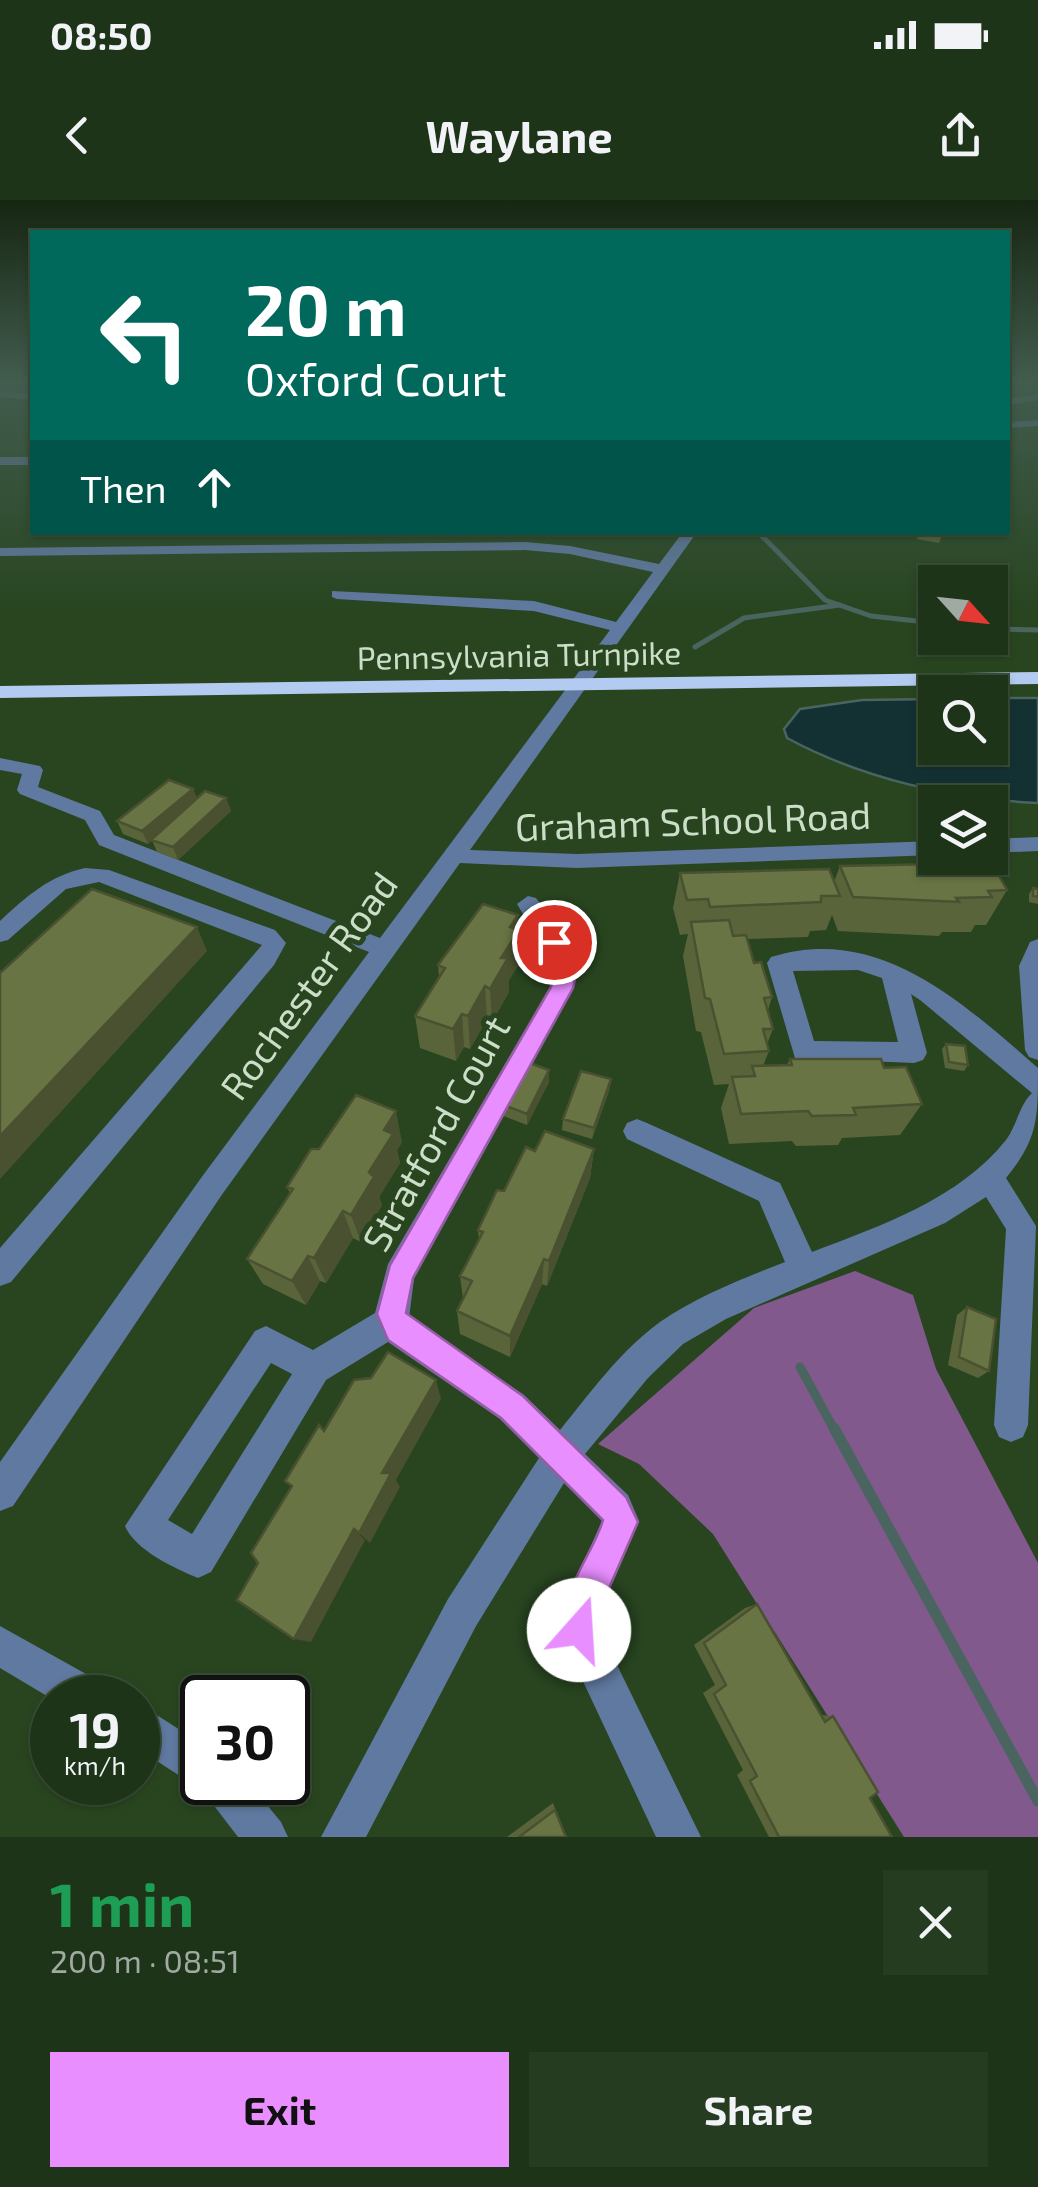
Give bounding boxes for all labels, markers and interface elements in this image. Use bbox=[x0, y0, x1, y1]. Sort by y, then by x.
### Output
text: 08:50 bbox=[50, 12, 152, 58]
icon: back bbox=[50, 108, 105, 163]
text: Waylane bbox=[425, 108, 613, 162]
icon: share bbox=[933, 108, 988, 163]
text: 20 m bbox=[245, 266, 407, 350]
icon: left bbox=[80, 270, 210, 400]
text: Oxford Court bbox=[245, 351, 507, 405]
icon: ahead bbox=[187, 460, 242, 515]
text: Then bbox=[80, 465, 167, 511]
north arrow bbox=[918, 565, 1008, 655]
map controls bbox=[918, 565, 1008, 875]
street label: Pennsylvania Turnpike bbox=[356, 632, 682, 676]
button: search bbox=[918, 675, 1008, 765]
button: layers bbox=[918, 785, 1008, 875]
street label: Graham School Road bbox=[514, 791, 872, 849]
street label: Rochester Road bbox=[210, 862, 406, 1108]
pin bbox=[512, 900, 597, 985]
icon: arrive bbox=[527, 915, 582, 970]
street label: Stratford Court bbox=[351, 1007, 519, 1259]
position arrow bbox=[527, 1578, 631, 1682]
speed limit sign: 30 bbox=[180, 1675, 310, 1805]
text: 19 bbox=[69, 1698, 121, 1758]
text: km/h bbox=[64, 1750, 126, 1780]
text: 1 min bbox=[50, 1867, 194, 1939]
button: close bbox=[883, 1870, 988, 1975]
text: 200 m · 08:51 bbox=[50, 1941, 240, 1979]
button: Exit bbox=[50, 2052, 509, 2167]
button: Share bbox=[529, 2052, 988, 2167]

